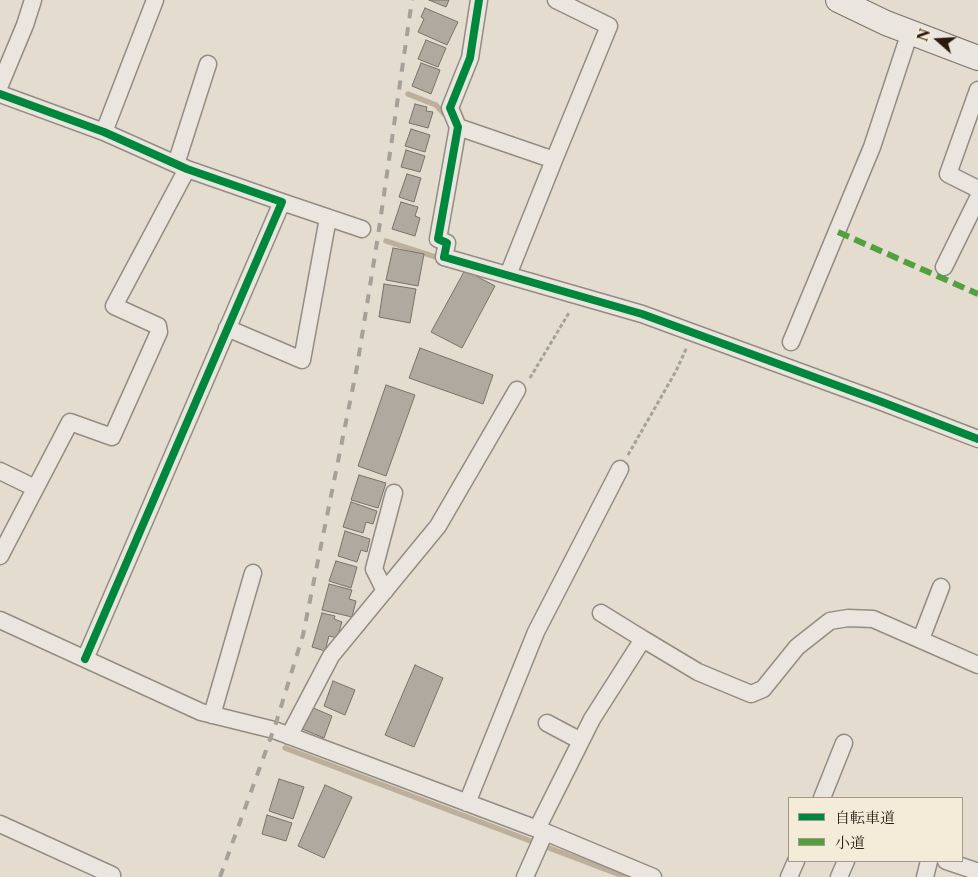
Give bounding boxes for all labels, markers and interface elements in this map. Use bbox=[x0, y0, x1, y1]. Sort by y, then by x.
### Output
north arrow bbox=[913, 15, 963, 65]
text: N bbox=[913, 26, 934, 44]
legend bbox=[788, 797, 963, 862]
text: 自転車道 bbox=[835, 808, 895, 827]
text: 小道 bbox=[835, 833, 865, 852]

